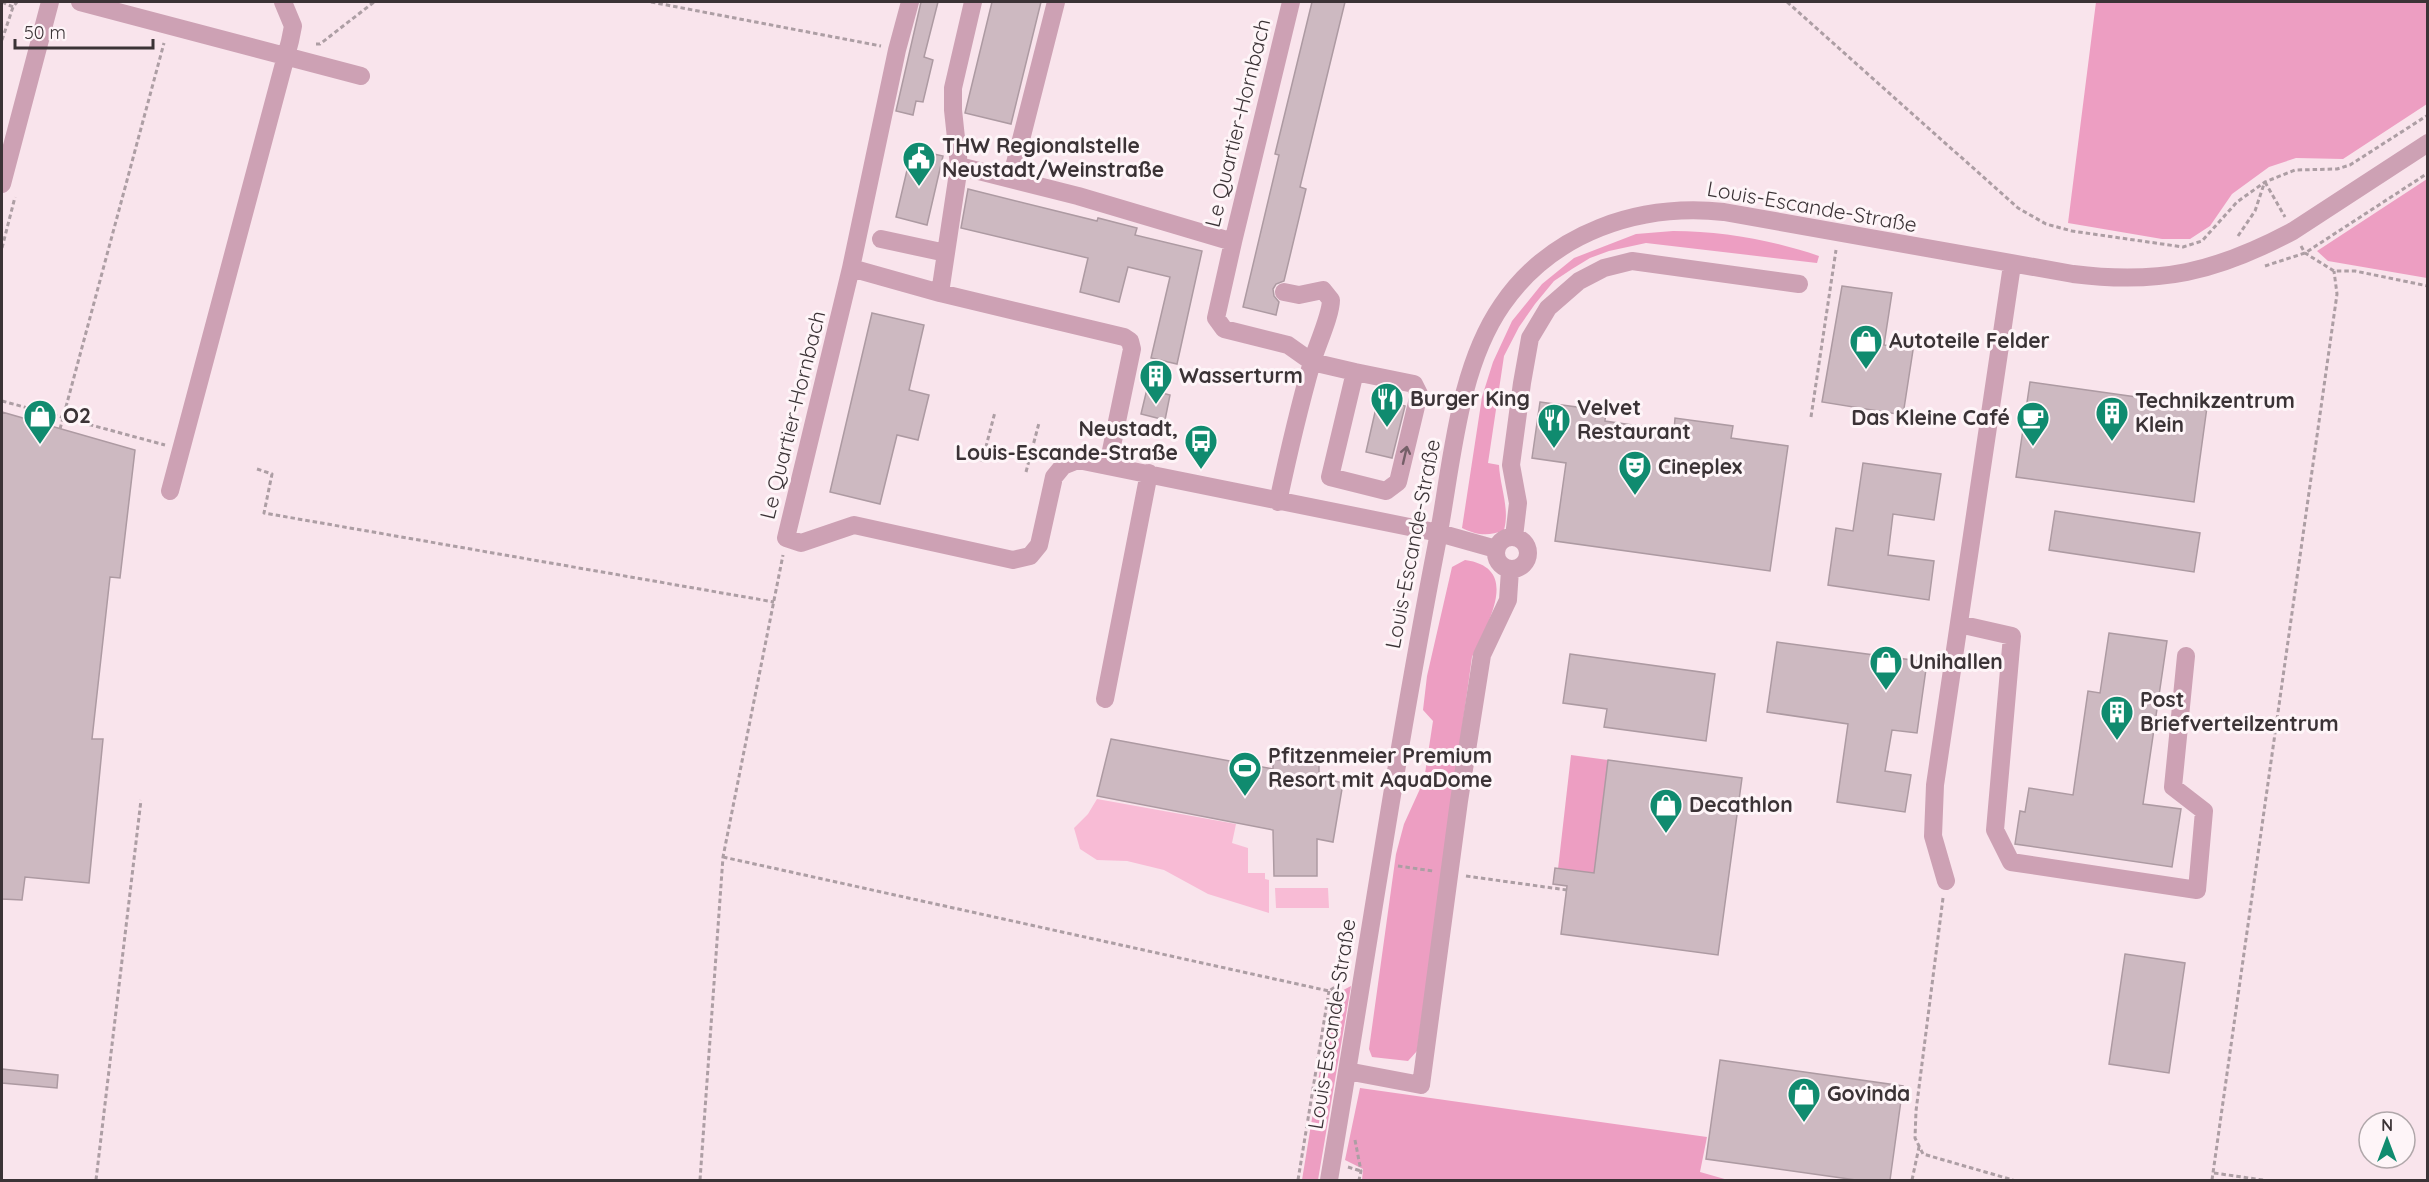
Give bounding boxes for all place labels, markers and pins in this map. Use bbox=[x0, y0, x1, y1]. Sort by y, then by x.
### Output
place label: THW Regionalstelle Neustadt/Weinstraße bbox=[942, 132, 1164, 182]
public building icon: THW Regionalstelle Neustadt/Weinstraße bbox=[901, 140, 937, 187]
shop icon: Autoteile Felder bbox=[1848, 323, 1884, 370]
place label: Autoteile Felder bbox=[1889, 327, 2050, 353]
building icon: Wasserturm bbox=[1138, 358, 1174, 405]
place label: Wasserturm bbox=[1179, 362, 1303, 388]
restaurant icon: Burger King bbox=[1369, 381, 1405, 428]
place label: Burger King bbox=[1410, 385, 1530, 411]
place label: Technikzentrum Klein bbox=[2135, 387, 2295, 437]
place label: Velvet Restaurant bbox=[1577, 394, 1691, 444]
building icon: Technikzentrum Klein bbox=[2094, 395, 2130, 442]
shop icon: O2 bbox=[22, 398, 58, 445]
cafe icon: Das Kleine Café bbox=[2015, 400, 2051, 447]
place label: O2 bbox=[63, 402, 91, 428]
restaurant icon: Velvet Restaurant bbox=[1536, 402, 1572, 449]
place label: Das Kleine Café bbox=[1851, 404, 2010, 430]
place label: Neustadt, Louis-Escande-Straße bbox=[955, 415, 1178, 465]
bus stop icon: Neustadt, Louis-Escande-Straße bbox=[1183, 423, 1219, 470]
theatre icon: Cineplex bbox=[1617, 449, 1653, 496]
place label: Cineplex bbox=[1658, 453, 1742, 479]
shop icon: Unihallen bbox=[1868, 644, 1904, 691]
place label: Unihallen bbox=[1909, 648, 2003, 674]
place label: Post Briefverteilzentrum bbox=[2140, 686, 2339, 736]
building icon: Post Briefverteilzentrum bbox=[2099, 694, 2135, 741]
place label: Pfitzenmeier Premium Resort mit AquaDome bbox=[1268, 742, 1492, 792]
sports icon: Pfitzenmeier Premium Resort mit AquaDome bbox=[1227, 750, 1263, 797]
shop icon: Decathlon bbox=[1648, 787, 1684, 834]
place label: Decathlon bbox=[1689, 791, 1793, 817]
shop icon: Govinda bbox=[1786, 1076, 1822, 1123]
place label: Govinda bbox=[1827, 1080, 1910, 1106]

